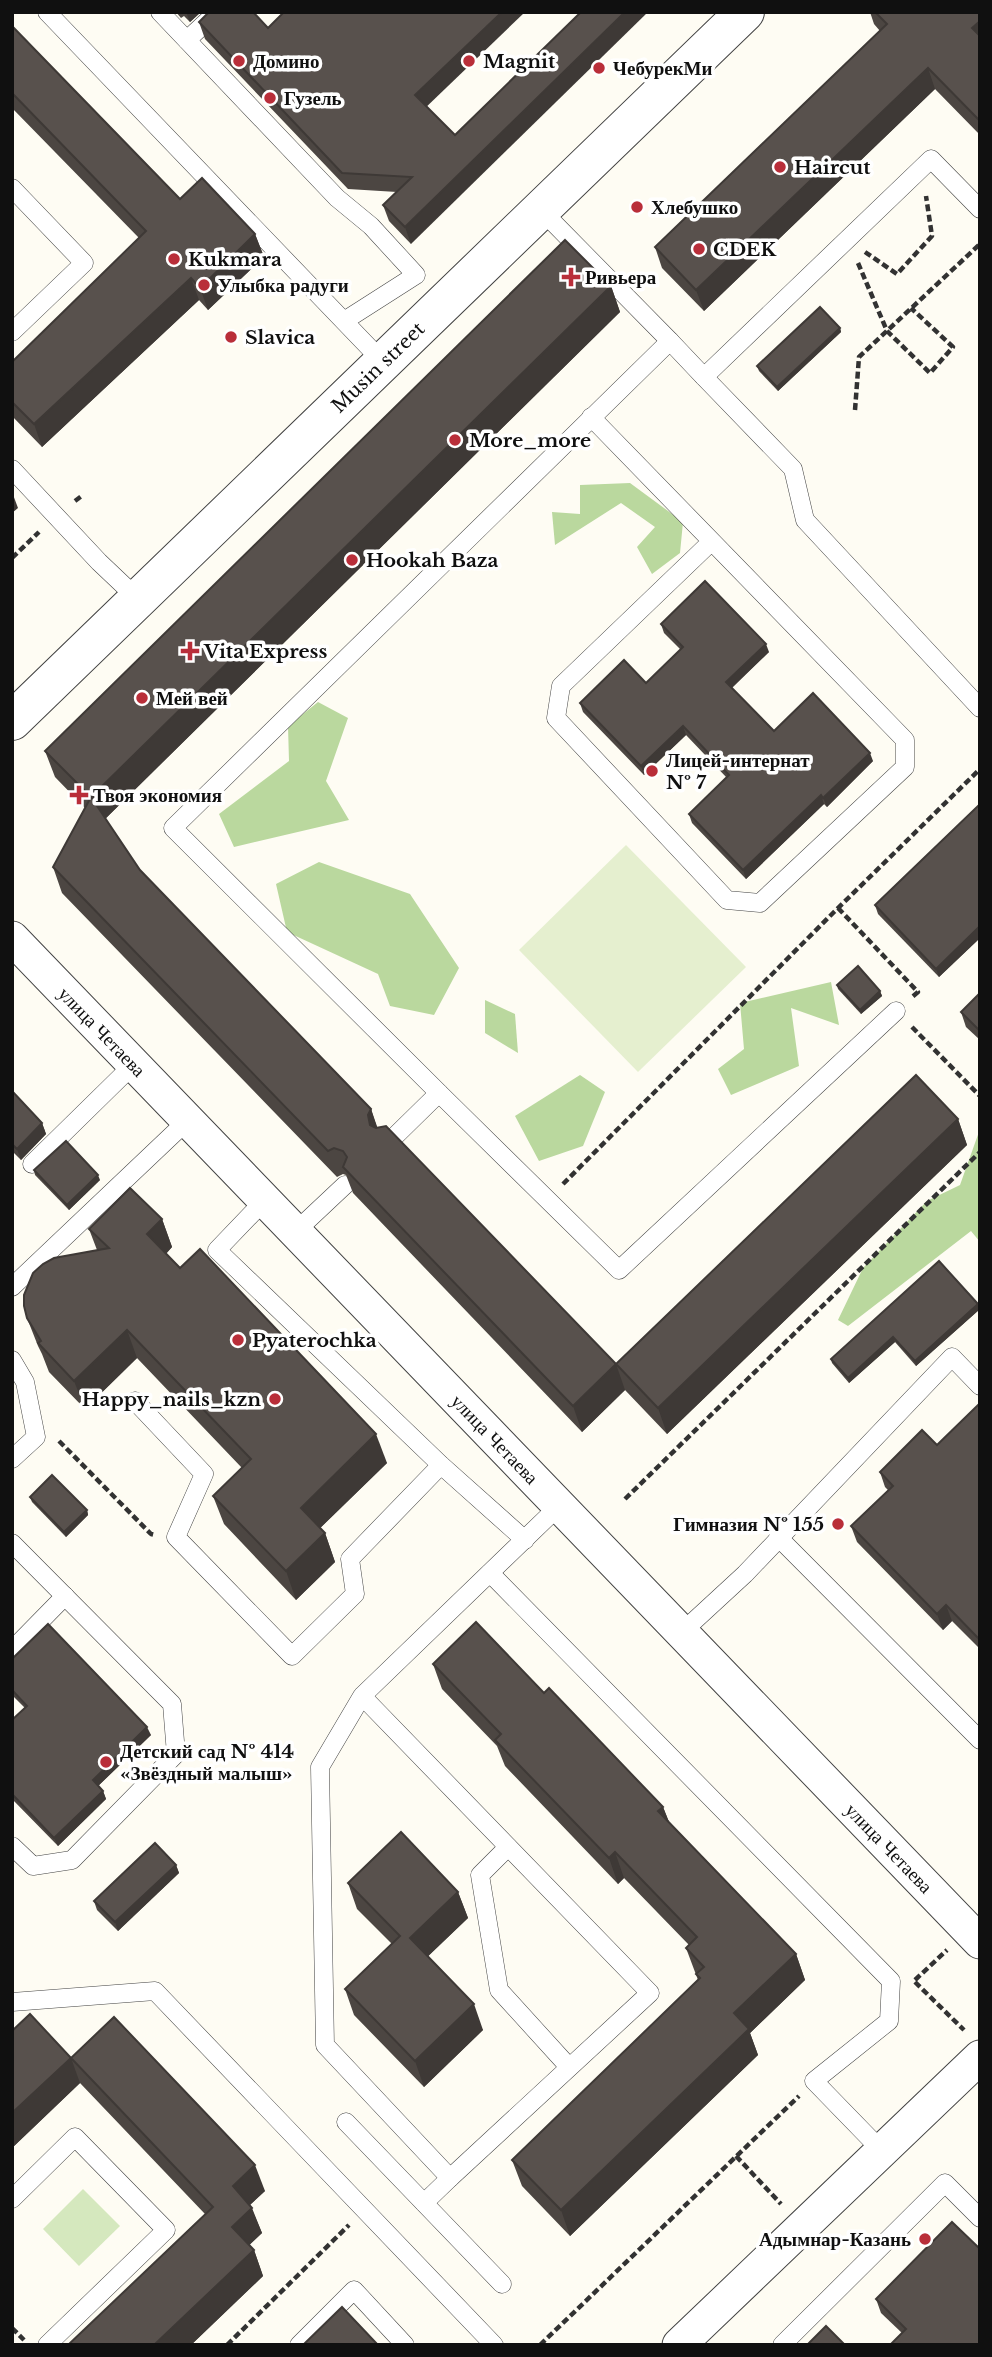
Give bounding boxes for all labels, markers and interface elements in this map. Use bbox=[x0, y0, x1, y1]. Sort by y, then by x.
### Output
place label: Домино bbox=[253, 50, 320, 73]
place label: Magnit bbox=[483, 50, 556, 73]
marker: Домино bbox=[231, 53, 247, 69]
marker: Magnit bbox=[461, 53, 477, 69]
place label: ЧебурекМи bbox=[613, 57, 713, 80]
marker: ЧебурекМи bbox=[591, 60, 607, 76]
place label: Гузель bbox=[284, 87, 342, 110]
marker: Гузель bbox=[262, 90, 278, 106]
place label: Haircut bbox=[794, 156, 871, 179]
marker: Haircut bbox=[772, 159, 788, 175]
place label: Хлебушко bbox=[651, 196, 738, 219]
marker: Хлебушко bbox=[629, 199, 645, 215]
place label: CDEK bbox=[713, 238, 777, 261]
marker: CDEK bbox=[691, 241, 707, 257]
place label: Kukmara bbox=[188, 248, 282, 271]
marker: Kukmara bbox=[166, 251, 182, 267]
place label: Ривьера bbox=[585, 266, 657, 289]
marker: Ривьера bbox=[563, 269, 579, 285]
place label: Улыбка радуги bbox=[218, 274, 349, 297]
marker: Улыбка радуги bbox=[196, 277, 212, 293]
street label: Musin street bbox=[327, 317, 430, 418]
place label: Slavica bbox=[245, 326, 315, 349]
marker: Slavica bbox=[223, 329, 239, 345]
place label: More_more bbox=[469, 429, 591, 452]
marker: More_more bbox=[447, 432, 463, 448]
place label: Hookah Baza bbox=[366, 549, 499, 572]
marker: Hookah Baza bbox=[344, 552, 360, 568]
place label: Vita Express bbox=[203, 640, 327, 663]
marker: Vita Express bbox=[182, 643, 198, 659]
place label: Мей вей bbox=[156, 687, 228, 710]
marker: Мей вей bbox=[134, 690, 150, 706]
place label: Лицей-интернат № 7 bbox=[666, 749, 810, 794]
marker: Лицей-интернат № 7 bbox=[644, 763, 660, 779]
place label: Твоя экономия bbox=[93, 784, 222, 807]
marker: Твоя экономия bbox=[71, 787, 87, 803]
street label: улица Четаева bbox=[53, 982, 151, 1082]
place label: Pyaterochka bbox=[252, 1329, 377, 1352]
marker: Pyaterochka bbox=[230, 1332, 246, 1348]
place label: Happy_nails_kzn bbox=[82, 1388, 261, 1411]
street label: улица Четаева bbox=[446, 1390, 544, 1489]
marker: Happy_nails_kzn bbox=[267, 1391, 283, 1407]
place label: Гимназия № 155 bbox=[673, 1513, 824, 1536]
marker: Гимназия № 155 bbox=[830, 1516, 846, 1532]
place label: Детский сад № 414 «Звёздный малыш» bbox=[120, 1740, 294, 1785]
marker: Детский сад № 414 «Звёздный малыш» bbox=[98, 1754, 114, 1770]
street label: улица Четаева bbox=[841, 1799, 938, 1898]
place label: Адымнар-Казань bbox=[759, 2228, 911, 2251]
marker: Адымнар-Казань bbox=[917, 2231, 933, 2247]

